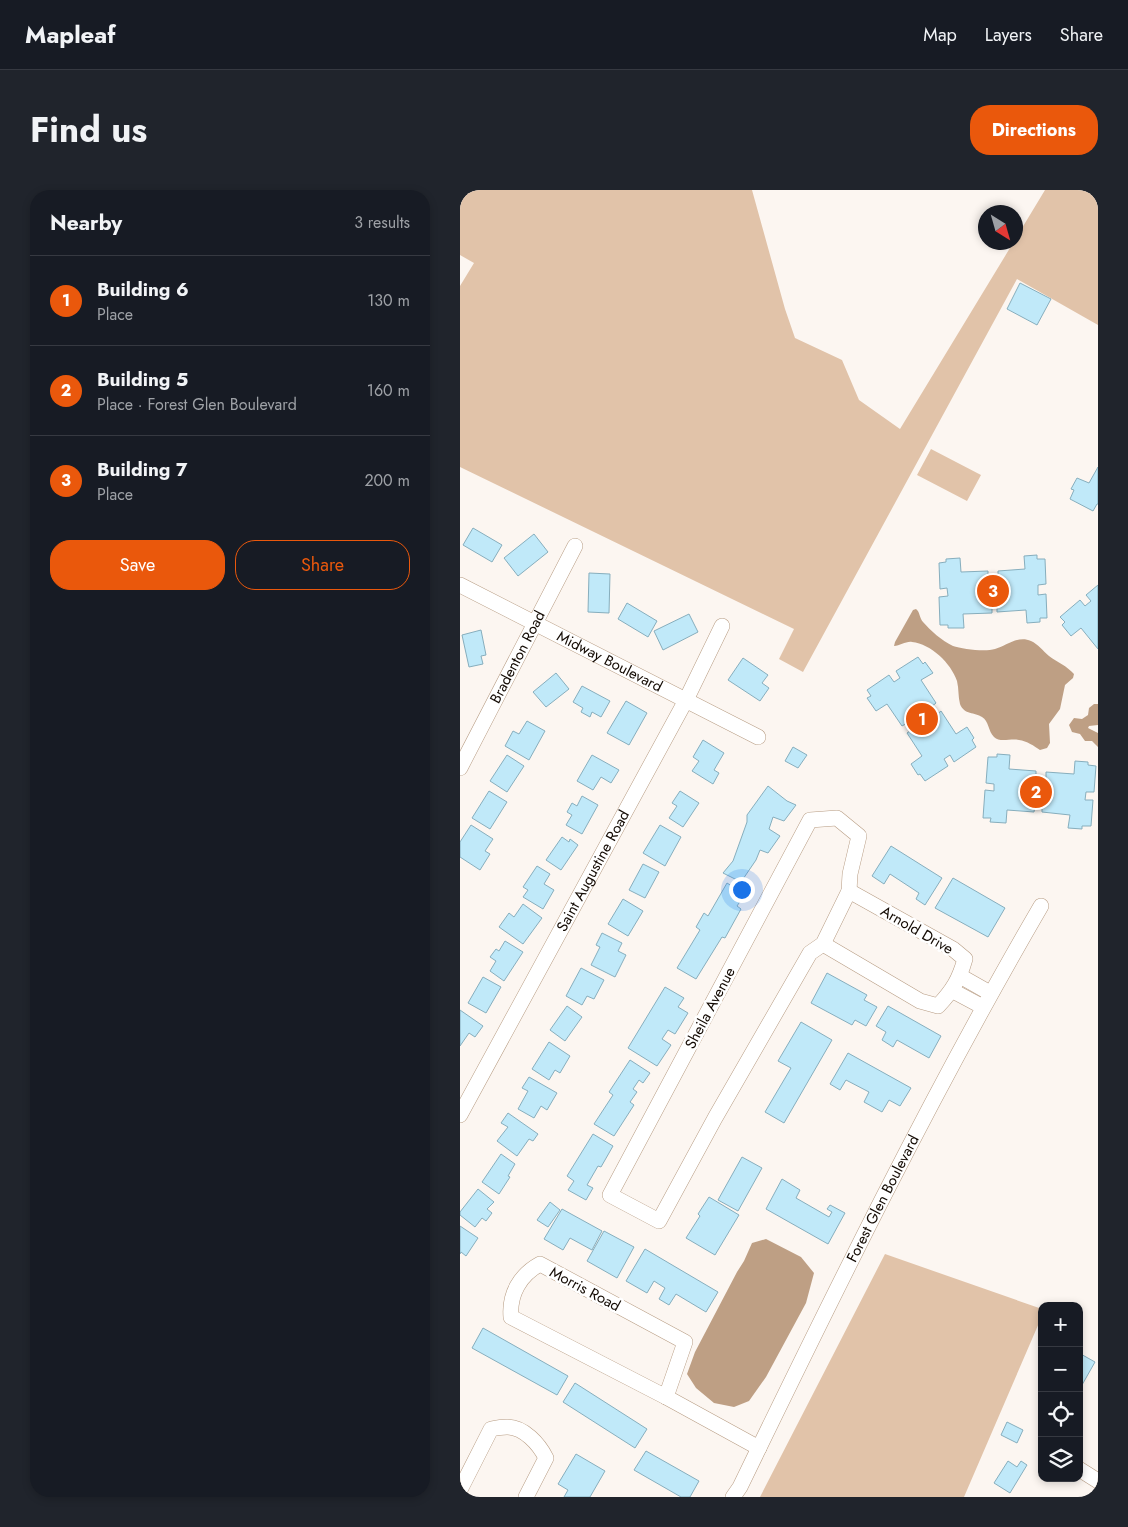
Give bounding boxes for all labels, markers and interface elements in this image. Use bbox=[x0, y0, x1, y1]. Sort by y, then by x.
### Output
text: Mapleaf bbox=[25, 17, 116, 52]
text: Map bbox=[923, 22, 957, 48]
text: Layers bbox=[985, 22, 1032, 48]
text: Share bbox=[1060, 22, 1103, 48]
text: Find us bbox=[30, 105, 147, 155]
button: Directions bbox=[970, 105, 1098, 155]
north arrow bbox=[978, 205, 1023, 250]
text: Nearby bbox=[50, 208, 122, 238]
text: 3 results bbox=[354, 211, 410, 234]
text: Building 6 bbox=[97, 276, 189, 303]
text: 1 bbox=[62, 289, 70, 312]
text: 130 m bbox=[367, 289, 410, 312]
text: Place bbox=[97, 303, 133, 326]
text: Building 5 bbox=[97, 366, 188, 393]
text: 2 bbox=[61, 379, 71, 402]
text: 160 m bbox=[367, 379, 410, 402]
text: Place · Forest Glen Boulevard bbox=[97, 393, 297, 416]
text: Building 7 bbox=[97, 456, 188, 483]
text: 3 bbox=[61, 469, 71, 492]
text: 200 m bbox=[364, 469, 410, 492]
text: Place bbox=[97, 483, 133, 506]
button: Save bbox=[50, 540, 225, 590]
button: Share bbox=[235, 540, 410, 590]
pin: 3 bbox=[977, 572, 1009, 610]
street label: Bradenton Road bbox=[484, 607, 551, 707]
street label: Midway Boulevard bbox=[553, 625, 666, 698]
pin: 1 bbox=[906, 700, 938, 738]
pin: 2 bbox=[1020, 773, 1052, 811]
street label: Saint Augustine Road bbox=[551, 806, 635, 936]
your location bbox=[729, 877, 755, 903]
street label: Arnold Drive bbox=[876, 900, 958, 960]
street label: Sheila Avenue bbox=[679, 963, 741, 1053]
street label: Forest Glen Boulevard bbox=[841, 1131, 924, 1266]
street label: Morris Road bbox=[546, 1261, 624, 1317]
map controls bbox=[1038, 1302, 1083, 1482]
button: + bbox=[1038, 1302, 1083, 1347]
button: − bbox=[1038, 1347, 1083, 1392]
button: locate bbox=[1038, 1392, 1083, 1437]
button: layers bbox=[1038, 1437, 1083, 1482]

